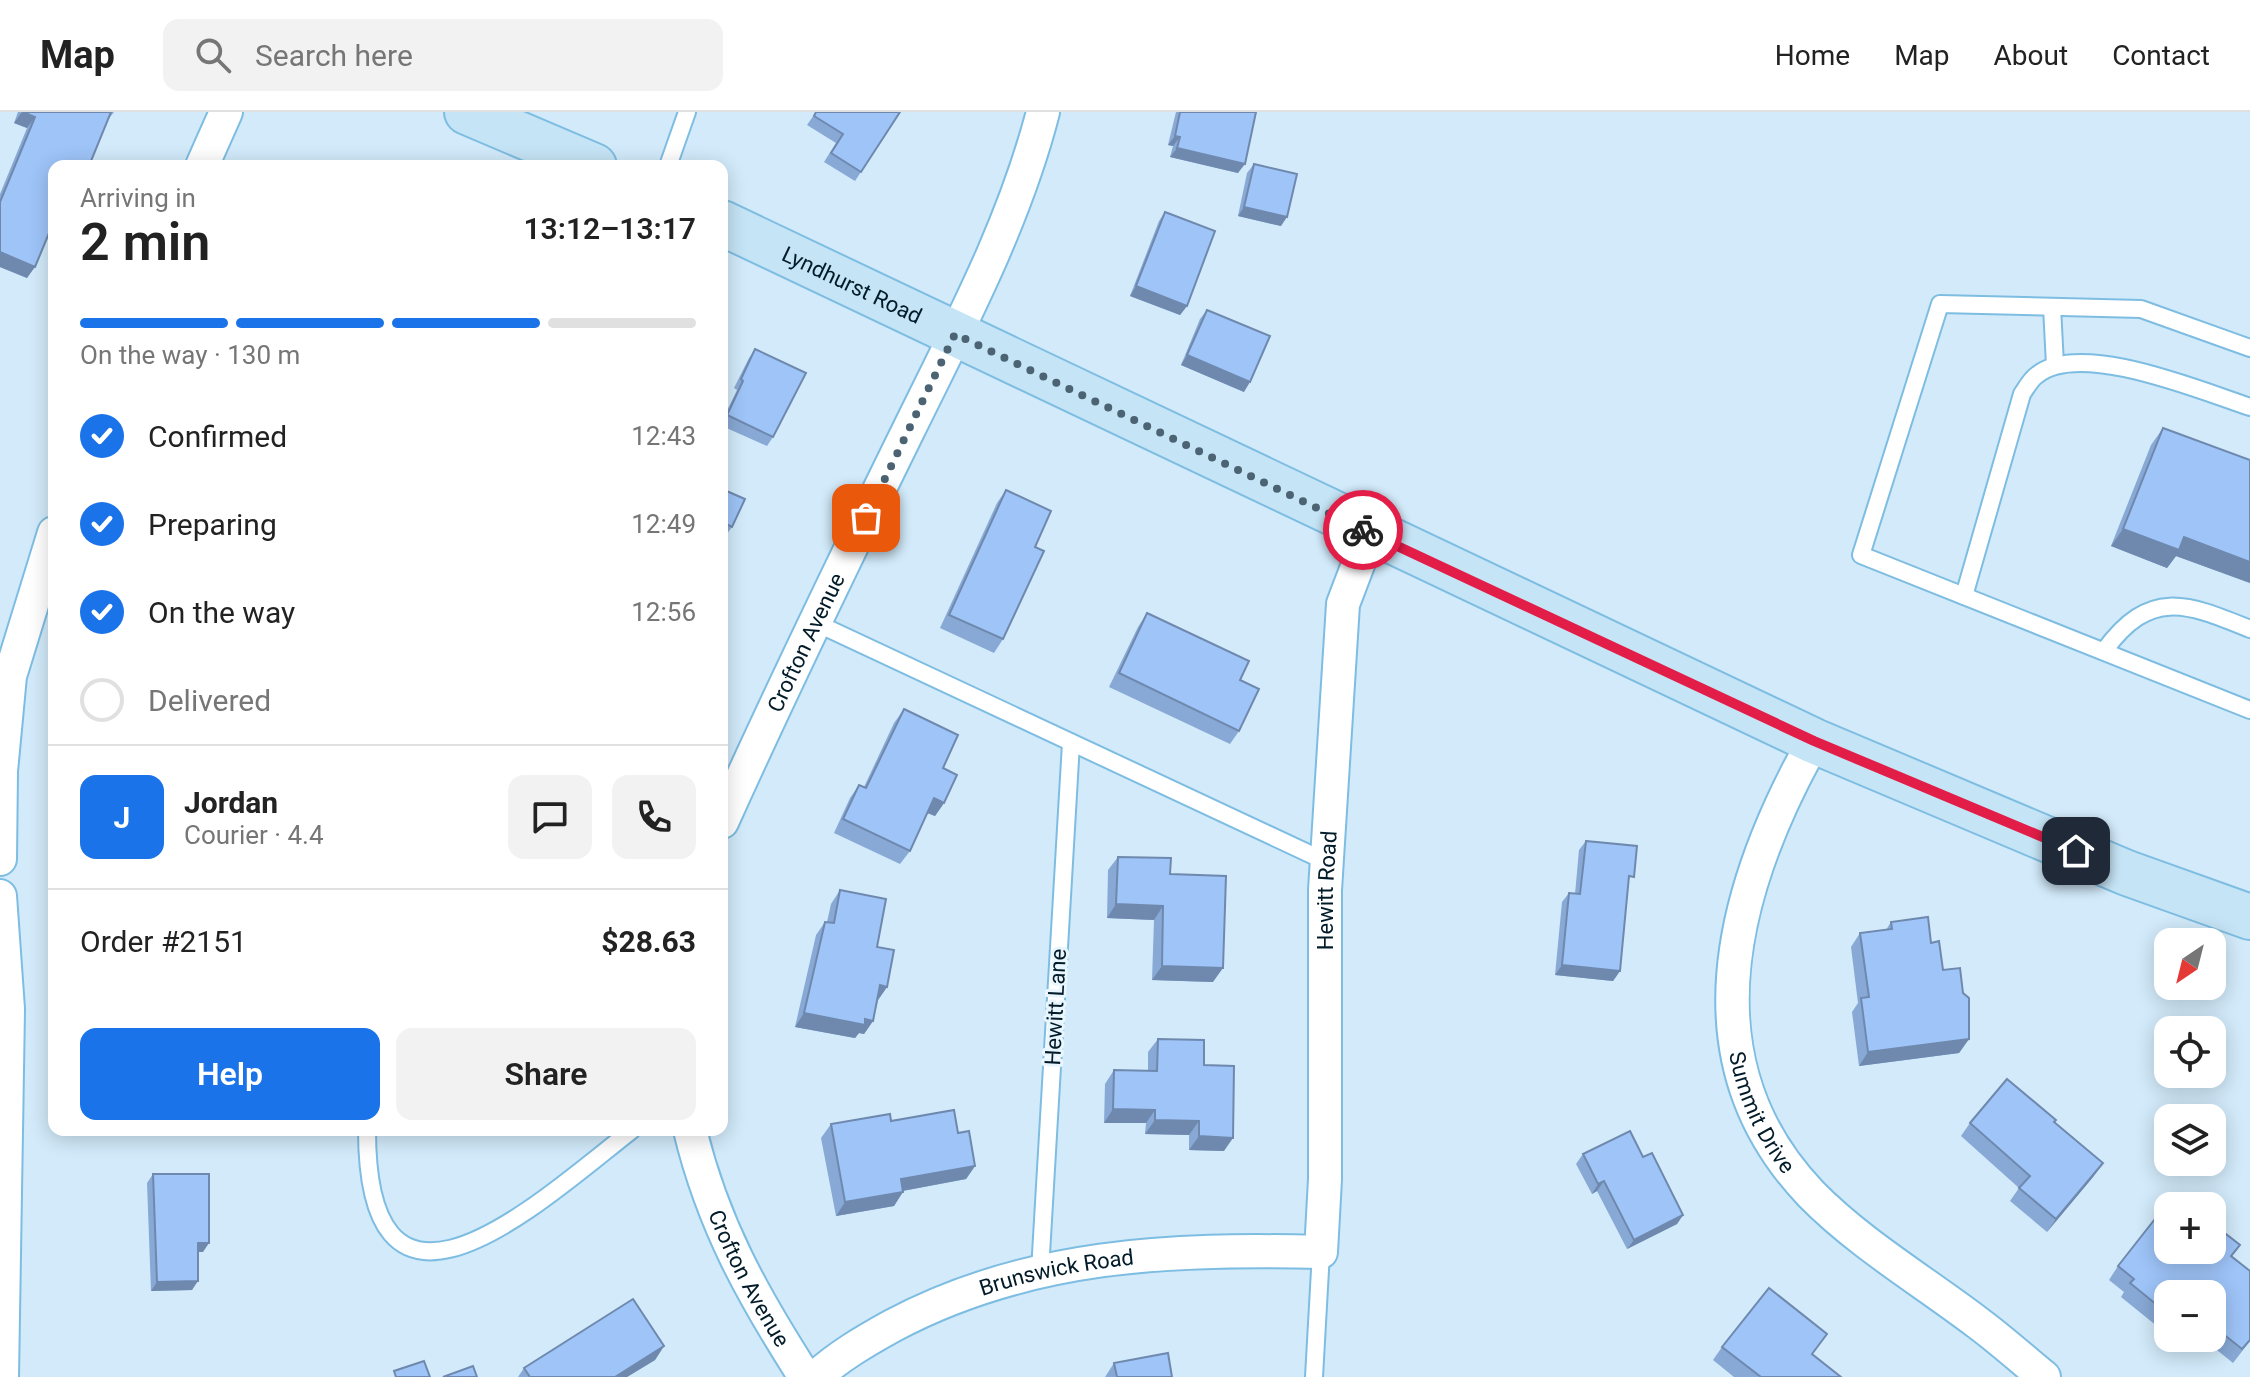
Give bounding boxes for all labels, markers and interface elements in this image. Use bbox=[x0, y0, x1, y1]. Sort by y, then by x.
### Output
search box bbox=[163, 19, 723, 91]
text: Map bbox=[40, 33, 115, 77]
icon: search bbox=[191, 33, 235, 77]
text: Search here bbox=[255, 38, 413, 73]
text: Home bbox=[1775, 39, 1850, 72]
text: Map bbox=[1894, 39, 1950, 72]
text: About bbox=[1994, 39, 2068, 72]
text: Contact bbox=[2112, 39, 2210, 72]
text: Arriving in bbox=[80, 183, 196, 213]
text: 13:12–13:17 bbox=[523, 211, 696, 246]
text: 2 min bbox=[80, 212, 210, 273]
street label: Lyndhurst Road bbox=[778, 241, 926, 329]
text: On the way · 130 m bbox=[80, 340, 300, 370]
icon: check bbox=[80, 414, 124, 458]
text: Confirmed bbox=[148, 419, 287, 454]
text: 12:43 bbox=[631, 421, 696, 451]
pin bbox=[832, 484, 900, 552]
courier bbox=[1323, 490, 1403, 570]
icon: bag bbox=[844, 496, 888, 540]
icon: check bbox=[80, 502, 124, 546]
text: Preparing bbox=[148, 507, 277, 542]
icon: bike bbox=[1341, 508, 1385, 552]
text: 12:49 bbox=[631, 509, 696, 539]
street label: Crofton Avenue bbox=[762, 569, 850, 716]
icon: check bbox=[80, 590, 124, 634]
text: On the way bbox=[148, 595, 295, 630]
text: 12:56 bbox=[631, 597, 696, 627]
text: Delivered bbox=[148, 683, 271, 718]
button: chat bbox=[508, 775, 592, 859]
button: phone bbox=[612, 775, 696, 859]
text: Jordan bbox=[184, 785, 278, 820]
text: J bbox=[114, 800, 130, 835]
pin bbox=[2042, 817, 2110, 885]
text: Courier · 4.4 bbox=[184, 820, 324, 850]
icon: home bbox=[2054, 829, 2098, 873]
street label: Hewitt Road bbox=[1313, 830, 1342, 950]
text: Order #2151 bbox=[80, 924, 247, 959]
text: $28.63 bbox=[601, 924, 696, 959]
north arrow bbox=[2154, 928, 2226, 1000]
map controls bbox=[2154, 928, 2226, 1352]
street label: Hewitt Lane bbox=[1040, 948, 1071, 1066]
button: locate bbox=[2154, 1016, 2226, 1088]
button: Help bbox=[80, 1028, 380, 1120]
button: Share bbox=[396, 1028, 696, 1120]
street label: Summit Drive bbox=[1724, 1049, 1800, 1178]
button: layers bbox=[2154, 1104, 2226, 1176]
button: + bbox=[2154, 1192, 2226, 1264]
street label: Crofton Avenue bbox=[703, 1206, 795, 1351]
street label: Brunswick Road bbox=[976, 1245, 1135, 1301]
button: − bbox=[2154, 1280, 2226, 1352]

